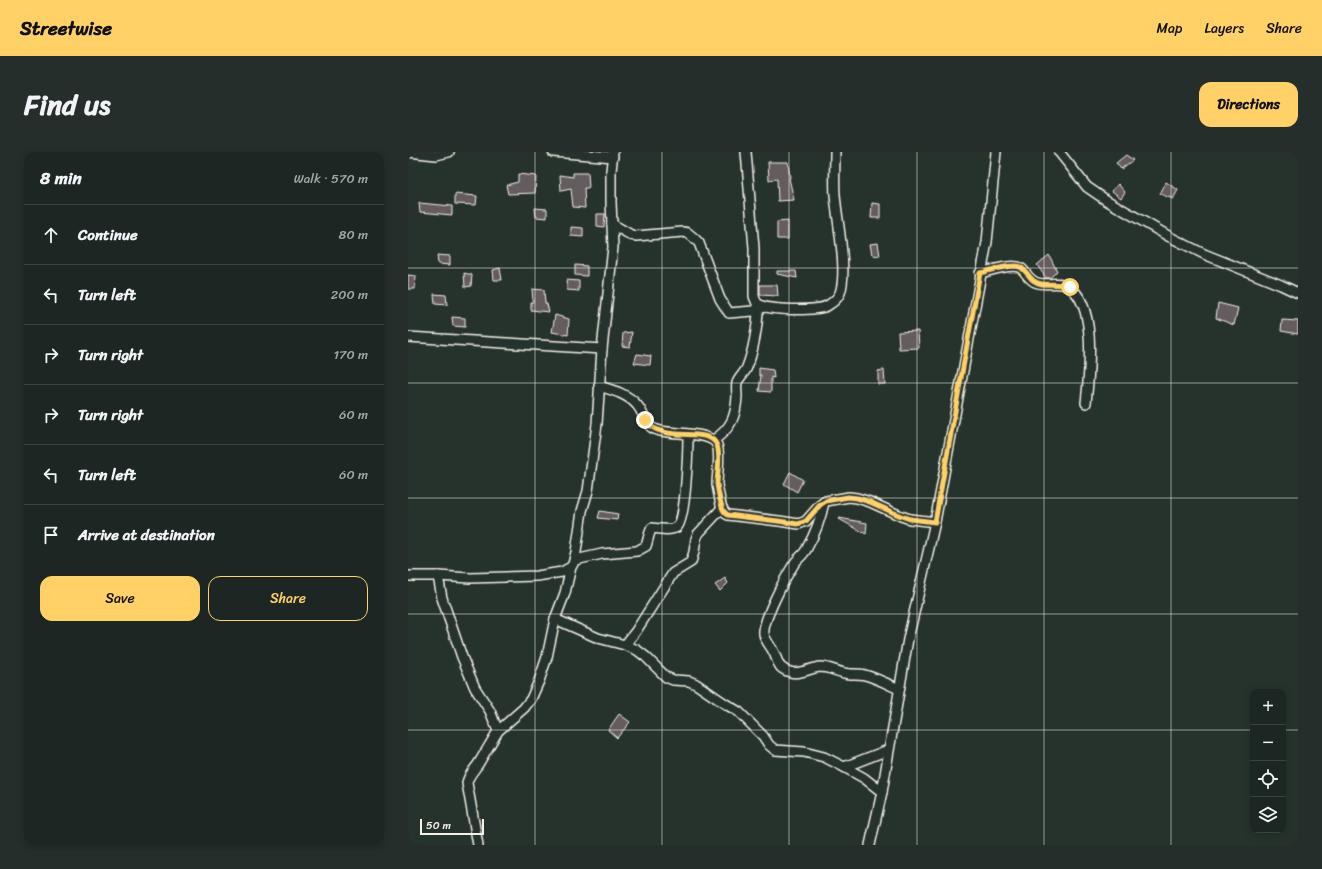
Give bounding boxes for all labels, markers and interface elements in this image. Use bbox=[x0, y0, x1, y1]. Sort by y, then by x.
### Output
text: Streetwise bbox=[20, 12, 112, 45]
text: Map bbox=[1157, 16, 1182, 41]
text: Layers bbox=[1204, 16, 1244, 41]
text: Share bbox=[1266, 16, 1302, 41]
text: Find us bbox=[24, 80, 111, 129]
button: Directions bbox=[1199, 82, 1298, 127]
text: 8 min bbox=[40, 163, 82, 193]
text: Walk · 570 m bbox=[294, 167, 368, 190]
text: Continue bbox=[78, 222, 138, 248]
text: 80 m bbox=[339, 223, 368, 246]
icon: ahead bbox=[40, 224, 62, 246]
route start bbox=[1061, 278, 1079, 296]
text: Turn left bbox=[78, 282, 136, 308]
text: 200 m bbox=[331, 283, 368, 306]
icon: left bbox=[40, 284, 62, 306]
text: Turn right bbox=[78, 342, 143, 368]
text: 170 m bbox=[333, 343, 368, 366]
icon: right bbox=[40, 344, 62, 366]
text: Turn right bbox=[78, 402, 143, 428]
text: 60 m bbox=[339, 403, 368, 426]
icon: right bbox=[40, 404, 62, 426]
route end bbox=[636, 411, 654, 429]
text: Turn left bbox=[78, 462, 136, 488]
text: 60 m bbox=[339, 463, 368, 486]
icon: left bbox=[40, 464, 62, 486]
text: Arrive at destination bbox=[78, 522, 215, 548]
icon: arrive bbox=[40, 524, 62, 546]
button: Save bbox=[40, 576, 200, 621]
button: Share bbox=[208, 576, 368, 621]
map controls bbox=[1250, 689, 1286, 833]
button: + bbox=[1250, 689, 1286, 725]
button: − bbox=[1250, 725, 1286, 761]
button: locate bbox=[1250, 761, 1286, 797]
button: layers bbox=[1250, 797, 1286, 833]
text: 50 m bbox=[426, 816, 451, 835]
scale bar bbox=[420, 817, 484, 836]

